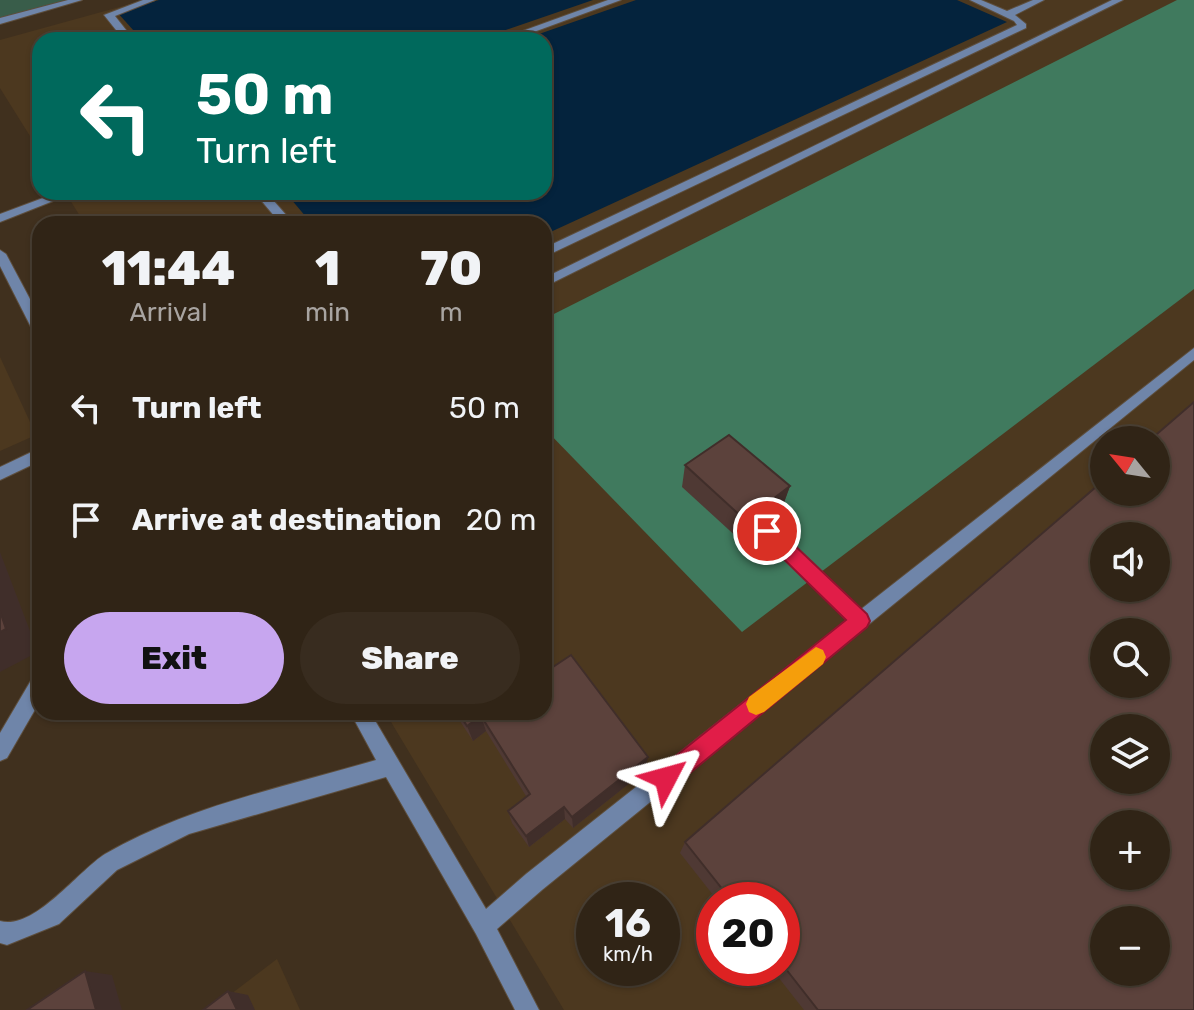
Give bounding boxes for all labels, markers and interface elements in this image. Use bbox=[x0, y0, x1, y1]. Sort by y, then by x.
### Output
text: 50 m bbox=[196, 62, 333, 128]
icon: left bbox=[64, 64, 168, 168]
text: Turn left bbox=[196, 129, 337, 172]
text: 11:44 bbox=[102, 240, 235, 297]
text: 1 bbox=[315, 240, 340, 297]
text: 70 bbox=[420, 240, 482, 297]
text: Arrival bbox=[129, 297, 207, 328]
text: min bbox=[305, 297, 350, 328]
text: m bbox=[439, 297, 463, 328]
icon: left bbox=[64, 386, 108, 430]
text: Turn left bbox=[132, 390, 262, 426]
text: 50 m bbox=[449, 390, 520, 426]
north arrow bbox=[1090, 426, 1170, 506]
map controls bbox=[1090, 426, 1170, 986]
pin bbox=[733, 497, 801, 565]
icon: arrive bbox=[64, 498, 108, 542]
text: Arrive at destination bbox=[132, 502, 442, 538]
text: 20 m bbox=[466, 502, 536, 538]
icon: arrive bbox=[745, 509, 789, 553]
button: sound bbox=[1090, 522, 1170, 602]
button: Exit bbox=[64, 612, 284, 704]
button: Share bbox=[300, 612, 520, 704]
button: search bbox=[1090, 618, 1170, 698]
button: layers bbox=[1090, 714, 1170, 794]
position arrow bbox=[624, 736, 708, 820]
button: + bbox=[1090, 810, 1170, 890]
speed limit sign: 20 bbox=[696, 882, 800, 986]
text: 16 bbox=[605, 900, 651, 947]
button: − bbox=[1090, 906, 1170, 986]
text: km/h bbox=[603, 942, 653, 966]

